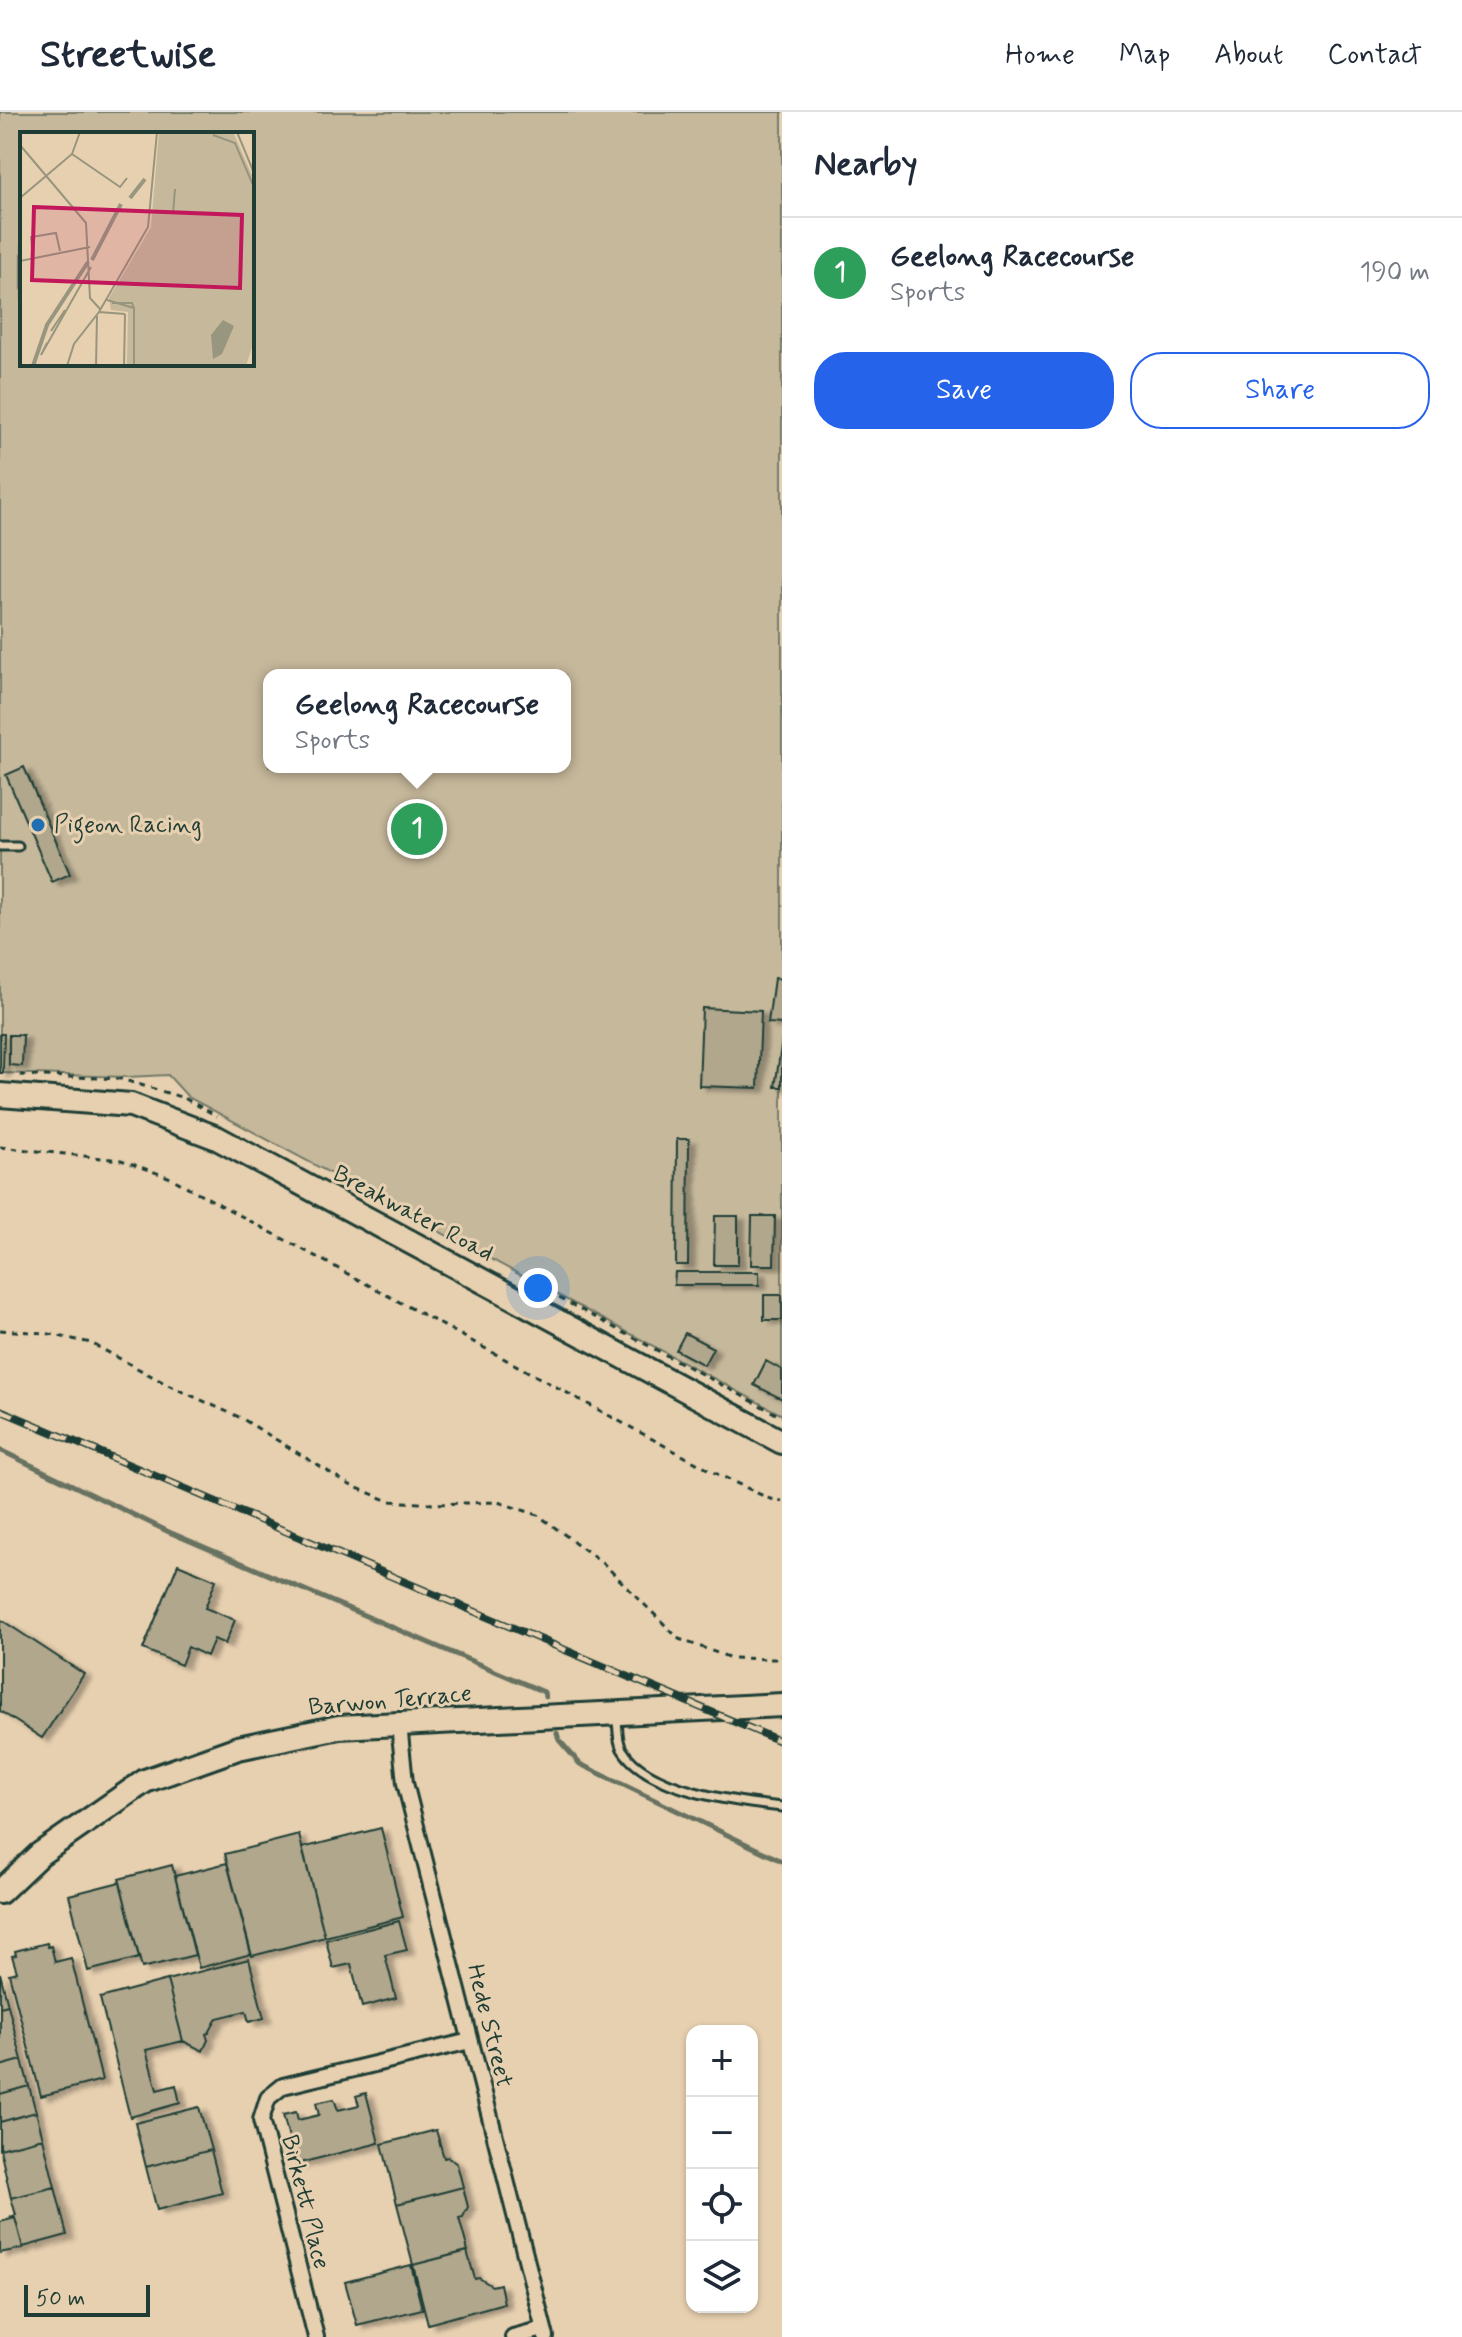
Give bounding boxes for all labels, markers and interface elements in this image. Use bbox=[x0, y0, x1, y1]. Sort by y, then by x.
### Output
text: Streetwise bbox=[40, 31, 216, 80]
text: Home bbox=[1005, 37, 1075, 74]
text: Map bbox=[1119, 37, 1170, 74]
text: About bbox=[1214, 37, 1283, 74]
text: Contact bbox=[1327, 37, 1422, 74]
inset map bbox=[20, 132, 254, 366]
text: Nearby bbox=[814, 142, 918, 187]
text: Geelong Racecourse bbox=[890, 237, 1134, 276]
text: 1 bbox=[834, 256, 846, 290]
text: 190 m bbox=[1360, 256, 1430, 290]
text: Sports bbox=[890, 276, 965, 310]
button: Save bbox=[814, 352, 1114, 429]
button: Share bbox=[1130, 352, 1430, 429]
popup bbox=[263, 669, 571, 773]
text: Geelong Racecourse bbox=[295, 685, 539, 724]
text: Sports bbox=[295, 724, 370, 758]
pin: 1 bbox=[391, 799, 443, 859]
place label: Pigeon Racing bbox=[54, 810, 202, 844]
marker: Pigeon Racing bbox=[29, 816, 47, 834]
street label: Breakwater Road bbox=[327, 1159, 499, 1269]
your location bbox=[518, 1268, 558, 1308]
street label: Barwon Terrace bbox=[307, 1678, 473, 1724]
street label: Hede Street bbox=[459, 1961, 519, 2091]
map controls bbox=[686, 2025, 758, 2313]
button: + bbox=[686, 2025, 758, 2097]
button: − bbox=[686, 2097, 758, 2169]
street label: Birkett Place bbox=[273, 2132, 337, 2272]
button: locate bbox=[686, 2169, 758, 2241]
button: layers bbox=[686, 2241, 758, 2313]
scale bar bbox=[24, 2281, 150, 2317]
text: 50 m bbox=[36, 2285, 85, 2313]

